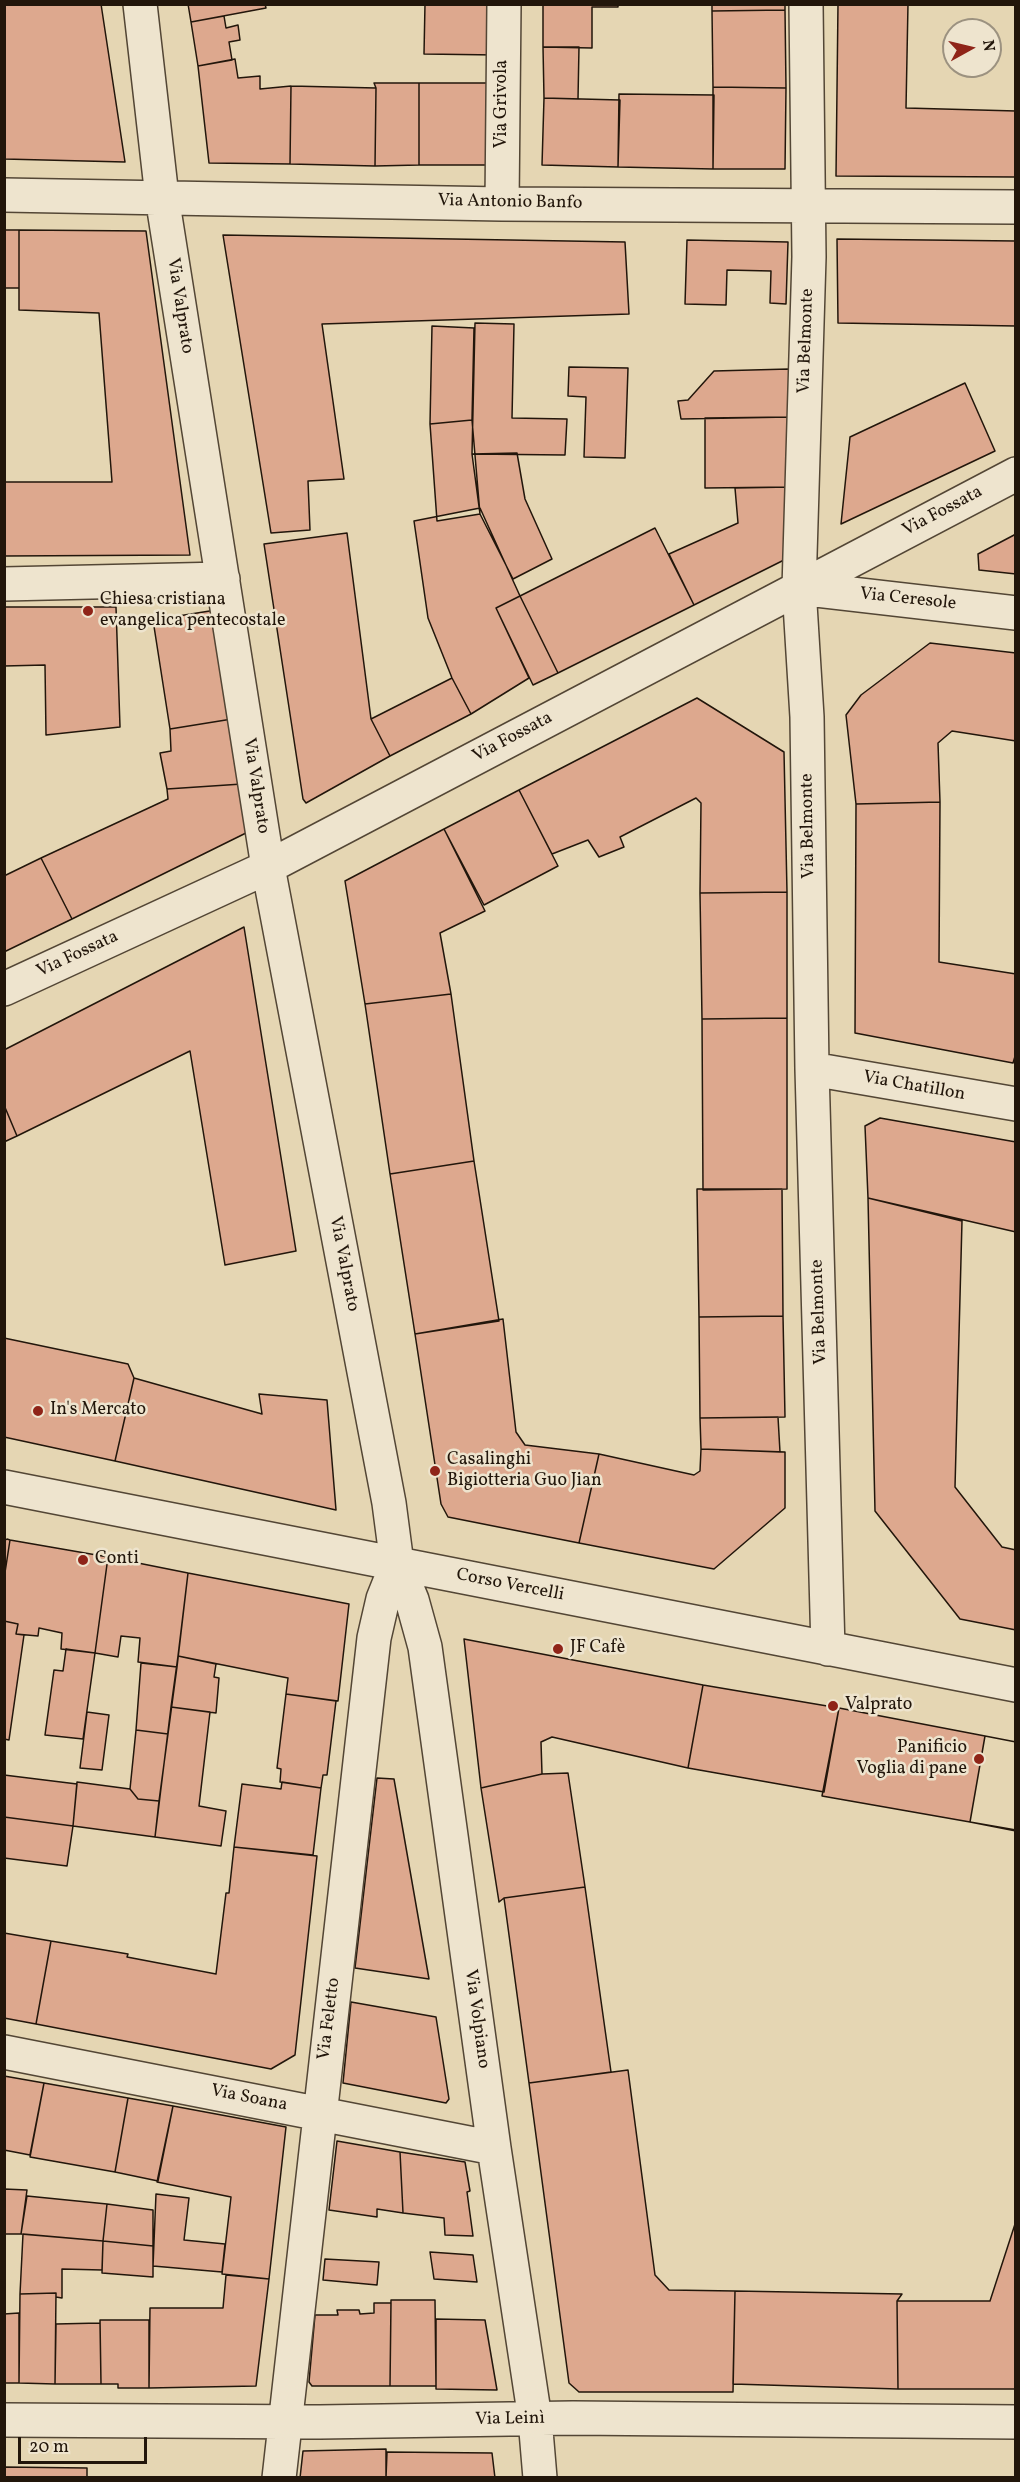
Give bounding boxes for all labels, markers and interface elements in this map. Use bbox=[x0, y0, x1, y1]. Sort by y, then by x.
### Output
north arrow bbox=[942, 18, 1002, 78]
text: N bbox=[976, 38, 1000, 53]
street label: Via Grivola bbox=[492, 60, 514, 148]
street label: Via Antonio Banfo bbox=[438, 191, 582, 215]
street label: Via Valprato bbox=[161, 257, 197, 355]
street label: Via Belmonte bbox=[794, 288, 820, 394]
street label: Via Fossata bbox=[899, 482, 987, 542]
street label: Via Ceresole bbox=[859, 584, 957, 616]
place label: Chiesa cristiana evangelica pentecostale bbox=[100, 590, 285, 632]
marker: Chiesa cristiana evangelica pentecostale bbox=[81, 604, 95, 618]
street label: Via Fossata bbox=[469, 708, 557, 768]
street label: Via Valprato bbox=[237, 737, 273, 835]
street label: Via Belmonte bbox=[797, 773, 821, 879]
street label: Via Fossata bbox=[34, 927, 122, 983]
street label: Via Chatillon bbox=[861, 1067, 967, 1107]
street label: Via Valprato bbox=[323, 1214, 363, 1314]
street label: Via Belmonte bbox=[807, 1259, 833, 1365]
place label: In's Mercato bbox=[50, 1400, 146, 1422]
marker: In's Mercato bbox=[31, 1404, 45, 1418]
place label: Casalinghi Bigiotteria Guo Jian bbox=[447, 1450, 602, 1492]
marker: Casalinghi Bigiotteria Guo Jian bbox=[428, 1464, 442, 1478]
place label: Conti bbox=[95, 1549, 139, 1571]
marker: Conti bbox=[76, 1553, 90, 1567]
street label: Corso Vercelli bbox=[454, 1565, 566, 1607]
place label: JF Cafè bbox=[570, 1638, 625, 1660]
marker: JF Cafè bbox=[551, 1642, 565, 1656]
place label: Valprato bbox=[845, 1695, 912, 1717]
marker: Valprato bbox=[826, 1699, 840, 1713]
place label: Panificio Voglia di pane bbox=[856, 1738, 967, 1780]
marker: Panificio Voglia di pane bbox=[972, 1752, 986, 1766]
street label: Via Volpiano bbox=[458, 1968, 494, 2070]
street label: Via Feletto bbox=[314, 1977, 346, 2061]
street label: Via Soana bbox=[209, 2081, 289, 2117]
street label: Via Leinì bbox=[475, 2409, 545, 2431]
scale bar bbox=[21, 2425, 150, 2463]
text: 20 m bbox=[29, 2435, 69, 2460]

